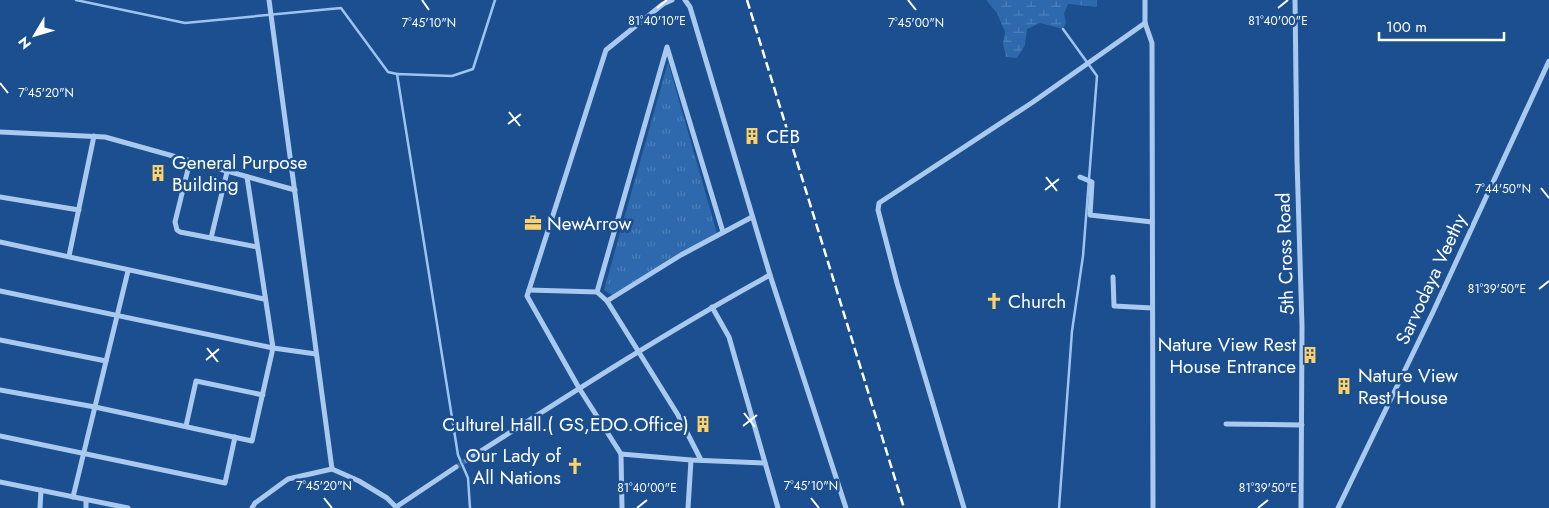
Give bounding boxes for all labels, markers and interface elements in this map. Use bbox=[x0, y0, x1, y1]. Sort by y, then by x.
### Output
north arrow bbox=[10, 10, 60, 60]
scale bar bbox=[1379, 10, 1504, 42]
text: 81°40'10"E bbox=[628, 12, 686, 30]
text: 81°40'00"E bbox=[1248, 12, 1308, 30]
text: 7°45'10"N bbox=[402, 14, 456, 32]
text: 7°45'00"N bbox=[888, 14, 944, 32]
text: 100 m bbox=[1386, 16, 1427, 38]
text: N bbox=[13, 32, 36, 54]
text: 7°45'20"N bbox=[18, 84, 74, 102]
place label: CEB bbox=[766, 123, 800, 150]
building icon: CEB bbox=[742, 126, 762, 146]
place label: General Purpose Building bbox=[172, 149, 307, 198]
building icon: General Purpose Building bbox=[148, 163, 168, 183]
text: 7°44'50"N bbox=[1475, 180, 1531, 198]
street label: 5th Cross Road bbox=[1269, 192, 1301, 316]
street label: Sarvodaya Veethy bbox=[1389, 209, 1473, 349]
place label: NewArrow bbox=[547, 210, 631, 237]
office icon: NewArrow bbox=[523, 213, 543, 233]
text: 81°39'50"E bbox=[1468, 280, 1526, 298]
place label: Church bbox=[1008, 288, 1066, 315]
church icon: Church bbox=[984, 291, 1004, 311]
place label: Nature View Rest House Entrance bbox=[1158, 331, 1296, 380]
building icon: Nature View Rest House Entrance bbox=[1300, 345, 1320, 365]
place label: Nature View Rest House bbox=[1358, 362, 1458, 411]
building icon: Nature View Rest House bbox=[1334, 376, 1354, 396]
place label: Culturel Hall.( GS,EDO.Office) bbox=[442, 411, 689, 438]
building icon: Culturel Hall.( GS,EDO.Office) bbox=[693, 414, 713, 434]
place label: Our Lady of All Nations bbox=[465, 442, 562, 491]
church icon: Our Lady of All Nations bbox=[565, 456, 585, 476]
text: 7°45'20"N bbox=[296, 477, 352, 495]
text: 7°45'10"N bbox=[784, 477, 838, 495]
text: 81°40'00"E bbox=[617, 479, 677, 497]
text: 81°39'50"E bbox=[1239, 479, 1297, 497]

